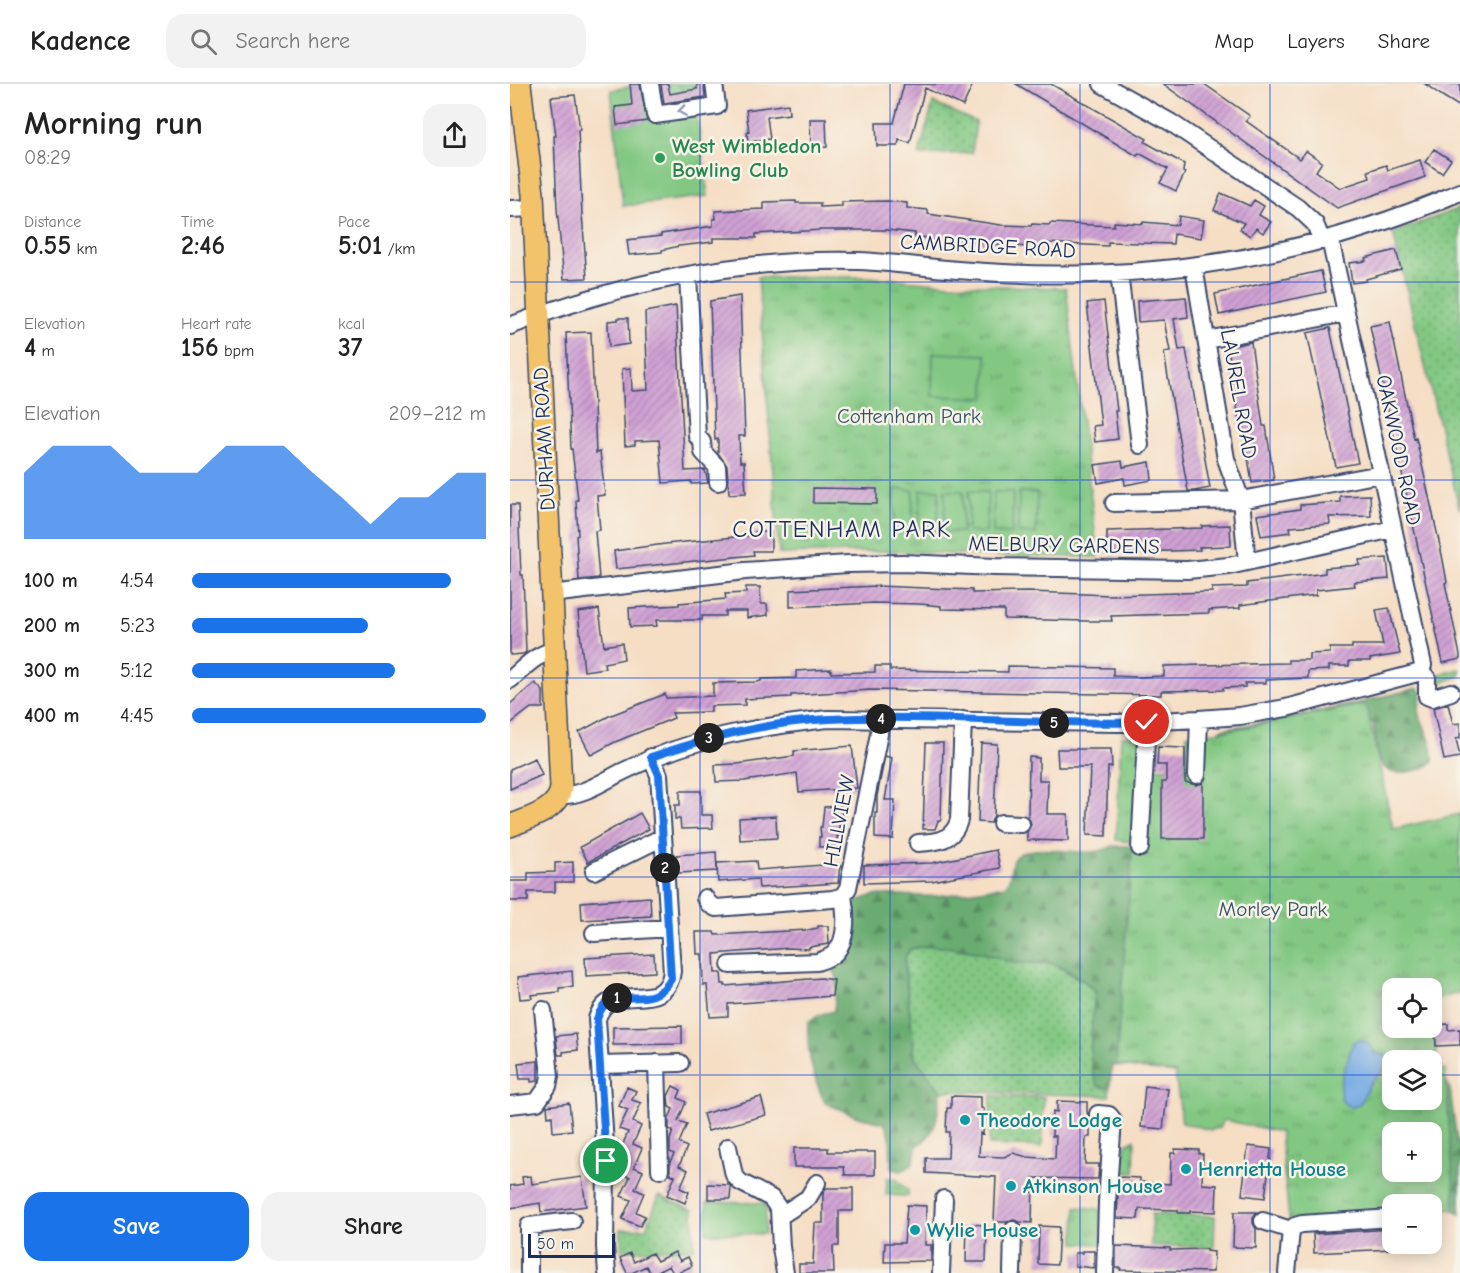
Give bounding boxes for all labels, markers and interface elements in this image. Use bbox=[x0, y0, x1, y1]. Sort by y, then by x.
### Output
search box bbox=[166, 14, 586, 68]
text: Kadence bbox=[30, 25, 130, 57]
icon: search bbox=[187, 25, 220, 58]
text: Search here bbox=[235, 28, 350, 54]
text: Map bbox=[1215, 29, 1254, 53]
text: Layers bbox=[1287, 29, 1345, 53]
text: Share bbox=[1378, 29, 1430, 53]
text: Morning run bbox=[24, 104, 203, 142]
button: share bbox=[423, 104, 486, 167]
one-way arrow bbox=[677, 104, 686, 116]
place label: West Wimbledon Bowling Club bbox=[672, 134, 821, 182]
text: 08:29 bbox=[24, 146, 71, 169]
marker: West Wimbledon Bowling Club bbox=[653, 151, 667, 165]
text: Distance bbox=[24, 213, 81, 231]
text: Time bbox=[181, 213, 214, 231]
text: Pace bbox=[338, 213, 370, 231]
street label: CAMBRIDGE ROAD bbox=[900, 229, 1076, 263]
text: 0.55 bbox=[24, 231, 71, 261]
text: 2:46 bbox=[181, 231, 225, 261]
text: 5:01 bbox=[338, 231, 382, 261]
text: km bbox=[71, 240, 98, 258]
text: /km bbox=[382, 240, 416, 258]
text: Elevation bbox=[24, 315, 85, 333]
text: Heart rate bbox=[181, 315, 252, 333]
text: kcal bbox=[338, 315, 365, 333]
street label: LAUREL ROAD bbox=[1216, 327, 1262, 461]
text: 4 bbox=[24, 333, 36, 363]
text: 156 bbox=[181, 333, 219, 363]
text: 37 bbox=[338, 333, 363, 363]
text: m bbox=[36, 342, 55, 360]
text: bpm bbox=[219, 342, 254, 360]
street label: DURHAM ROAD bbox=[528, 367, 560, 511]
street label: OAKWOOD ROAD bbox=[1371, 372, 1427, 528]
text: Elevation bbox=[24, 402, 101, 425]
text: 209–212 m bbox=[389, 402, 486, 425]
park label: Cottenham Park bbox=[837, 404, 981, 428]
district label: COTTENHAM PARK bbox=[732, 515, 952, 543]
street label: MELBURY GARDENS bbox=[968, 531, 1160, 559]
text: 100 m bbox=[24, 569, 78, 592]
text: 4:54 bbox=[120, 569, 154, 592]
text: 200 m bbox=[24, 614, 80, 637]
text: 5:23 bbox=[120, 614, 155, 637]
text: 300 m bbox=[24, 659, 80, 682]
text: 5:12 bbox=[120, 659, 153, 682]
pin bbox=[1121, 696, 1172, 747]
text: 400 m bbox=[24, 704, 79, 727]
text: 4:45 bbox=[120, 704, 154, 727]
pin: 4 bbox=[866, 704, 896, 734]
icon: check bbox=[1130, 705, 1163, 738]
pin: 5 bbox=[1039, 708, 1069, 738]
text: 4 bbox=[877, 710, 885, 728]
text: 5 bbox=[1050, 714, 1058, 732]
pin: 3 bbox=[694, 723, 724, 753]
text: 3 bbox=[705, 729, 713, 747]
street label: HILLVIEW bbox=[818, 772, 860, 869]
pin: 2 bbox=[650, 853, 680, 883]
text: 2 bbox=[661, 859, 669, 877]
park label: Morley Park bbox=[1219, 897, 1327, 921]
map controls bbox=[1382, 978, 1442, 1254]
button: locate bbox=[1382, 978, 1442, 1038]
pin: 1 bbox=[602, 983, 632, 1013]
text: 1 bbox=[614, 989, 620, 1007]
button: layers bbox=[1382, 1050, 1442, 1110]
place label: Theodore Lodge bbox=[977, 1108, 1122, 1132]
marker: Theodore Lodge bbox=[958, 1113, 972, 1127]
button: + bbox=[1382, 1122, 1442, 1182]
pin bbox=[580, 1135, 631, 1186]
icon: arrive bbox=[589, 1144, 622, 1177]
place label: Henrietta House bbox=[1198, 1157, 1346, 1181]
marker: Henrietta House bbox=[1179, 1162, 1193, 1176]
place label: Atkinson House bbox=[1023, 1174, 1163, 1198]
marker: Atkinson House bbox=[1004, 1179, 1018, 1193]
button: Save bbox=[24, 1192, 249, 1261]
button: Share bbox=[261, 1192, 486, 1261]
button: − bbox=[1382, 1194, 1442, 1254]
place label: Wylie House bbox=[927, 1218, 1038, 1242]
marker: Wylie House bbox=[908, 1223, 922, 1237]
scale bar bbox=[528, 1231, 615, 1258]
text: 50 m bbox=[537, 1235, 574, 1253]

